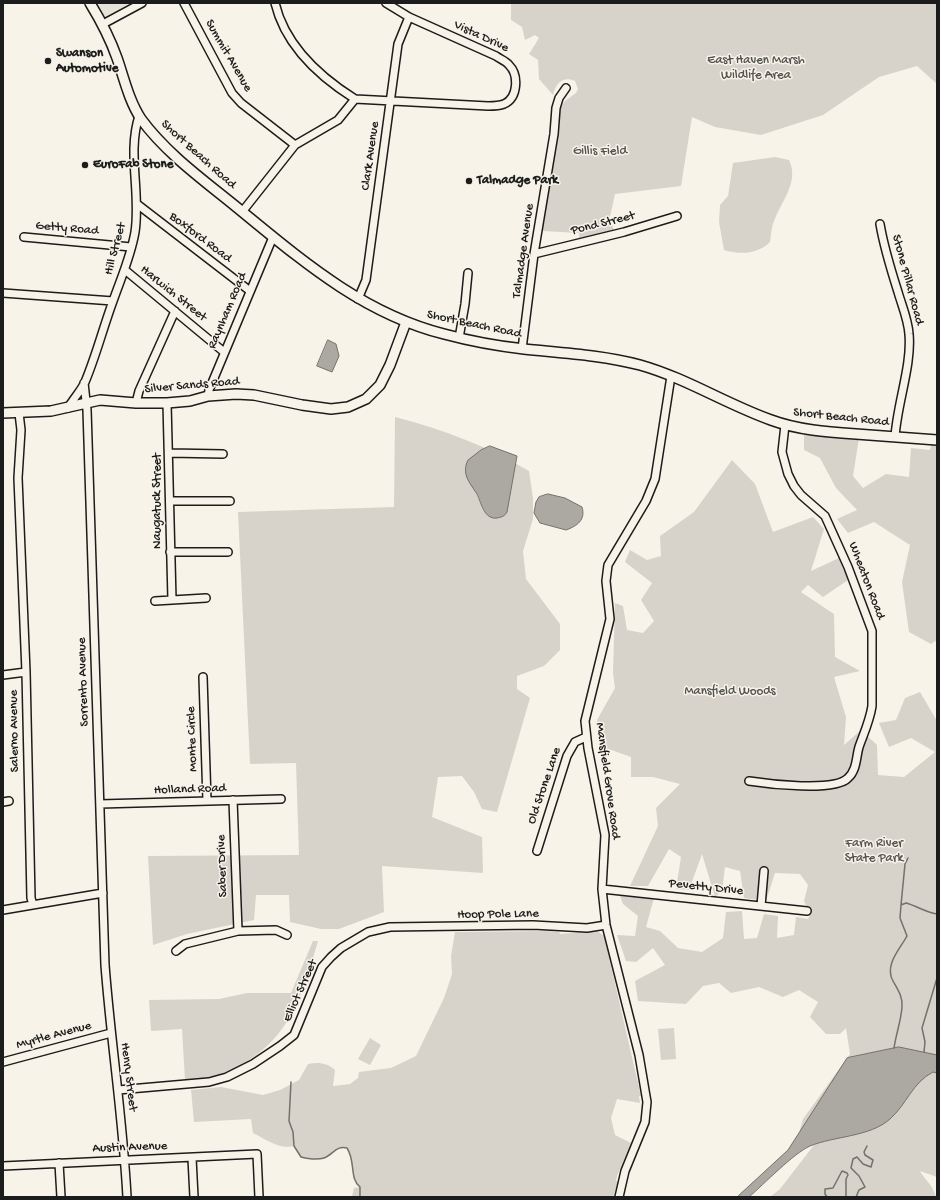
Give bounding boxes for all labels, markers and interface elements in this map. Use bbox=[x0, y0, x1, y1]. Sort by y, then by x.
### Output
street label: Summit Avenue bbox=[201, 17, 255, 95]
street label: Vista Drive bbox=[451, 18, 511, 56]
place label: Swanson Automotive bbox=[56, 46, 118, 77]
park label: East Haven Marsh Wildlife Area bbox=[707, 53, 805, 84]
marker: Swanson Automotive bbox=[43, 56, 53, 66]
street label: Short Beach Road bbox=[157, 117, 239, 193]
street label: Clark Avenue bbox=[358, 120, 384, 192]
park label: Gillis Field bbox=[573, 144, 627, 160]
place label: EuroFab Stone bbox=[93, 157, 173, 173]
marker: EuroFab Stone bbox=[80, 160, 90, 170]
place label: Talmadge Park bbox=[477, 173, 558, 189]
marker: Talmadge Park bbox=[464, 176, 474, 186]
street label: Talmadge Avenue bbox=[510, 203, 538, 299]
street label: Boxford Road bbox=[165, 209, 235, 267]
street label: Pond Street bbox=[569, 209, 637, 239]
street label: Getty Road bbox=[35, 218, 99, 240]
street label: Hill Street bbox=[102, 221, 130, 277]
street label: Stone Pillar Road bbox=[887, 233, 927, 327]
street label: Harwich Street bbox=[137, 262, 209, 326]
street label: Raynham Road bbox=[205, 270, 251, 352]
street label: Short Beach Road bbox=[425, 307, 523, 343]
street label: Silver Sands Road bbox=[144, 374, 240, 398]
street label: Short Beach Road bbox=[792, 405, 890, 431]
street label: Naugatuck Street bbox=[150, 453, 166, 549]
street label: Wheaton Road bbox=[844, 540, 888, 622]
street label: Sorrento Avenue bbox=[75, 637, 93, 727]
park label: Mansfield Woods bbox=[684, 684, 776, 700]
street label: Salerno Avenue bbox=[6, 690, 24, 772]
street label: Monte Circle bbox=[184, 706, 202, 772]
street label: Mansfield Grove Road bbox=[591, 722, 623, 840]
street label: Old Stone Lane bbox=[525, 745, 565, 827]
street label: Holland Road bbox=[154, 781, 226, 799]
street label: Saber Drive bbox=[214, 834, 232, 898]
park label: Farm River State Park bbox=[845, 836, 903, 867]
street label: Pevetty Drive bbox=[668, 876, 744, 900]
street label: Hoop Pole Lane bbox=[457, 906, 539, 924]
street label: Elliot Street bbox=[280, 957, 322, 1025]
street label: Myrtle Avenue bbox=[15, 1018, 93, 1054]
street label: Henry Street bbox=[116, 1042, 140, 1112]
street label: Austin Avenue bbox=[92, 1139, 168, 1157]

